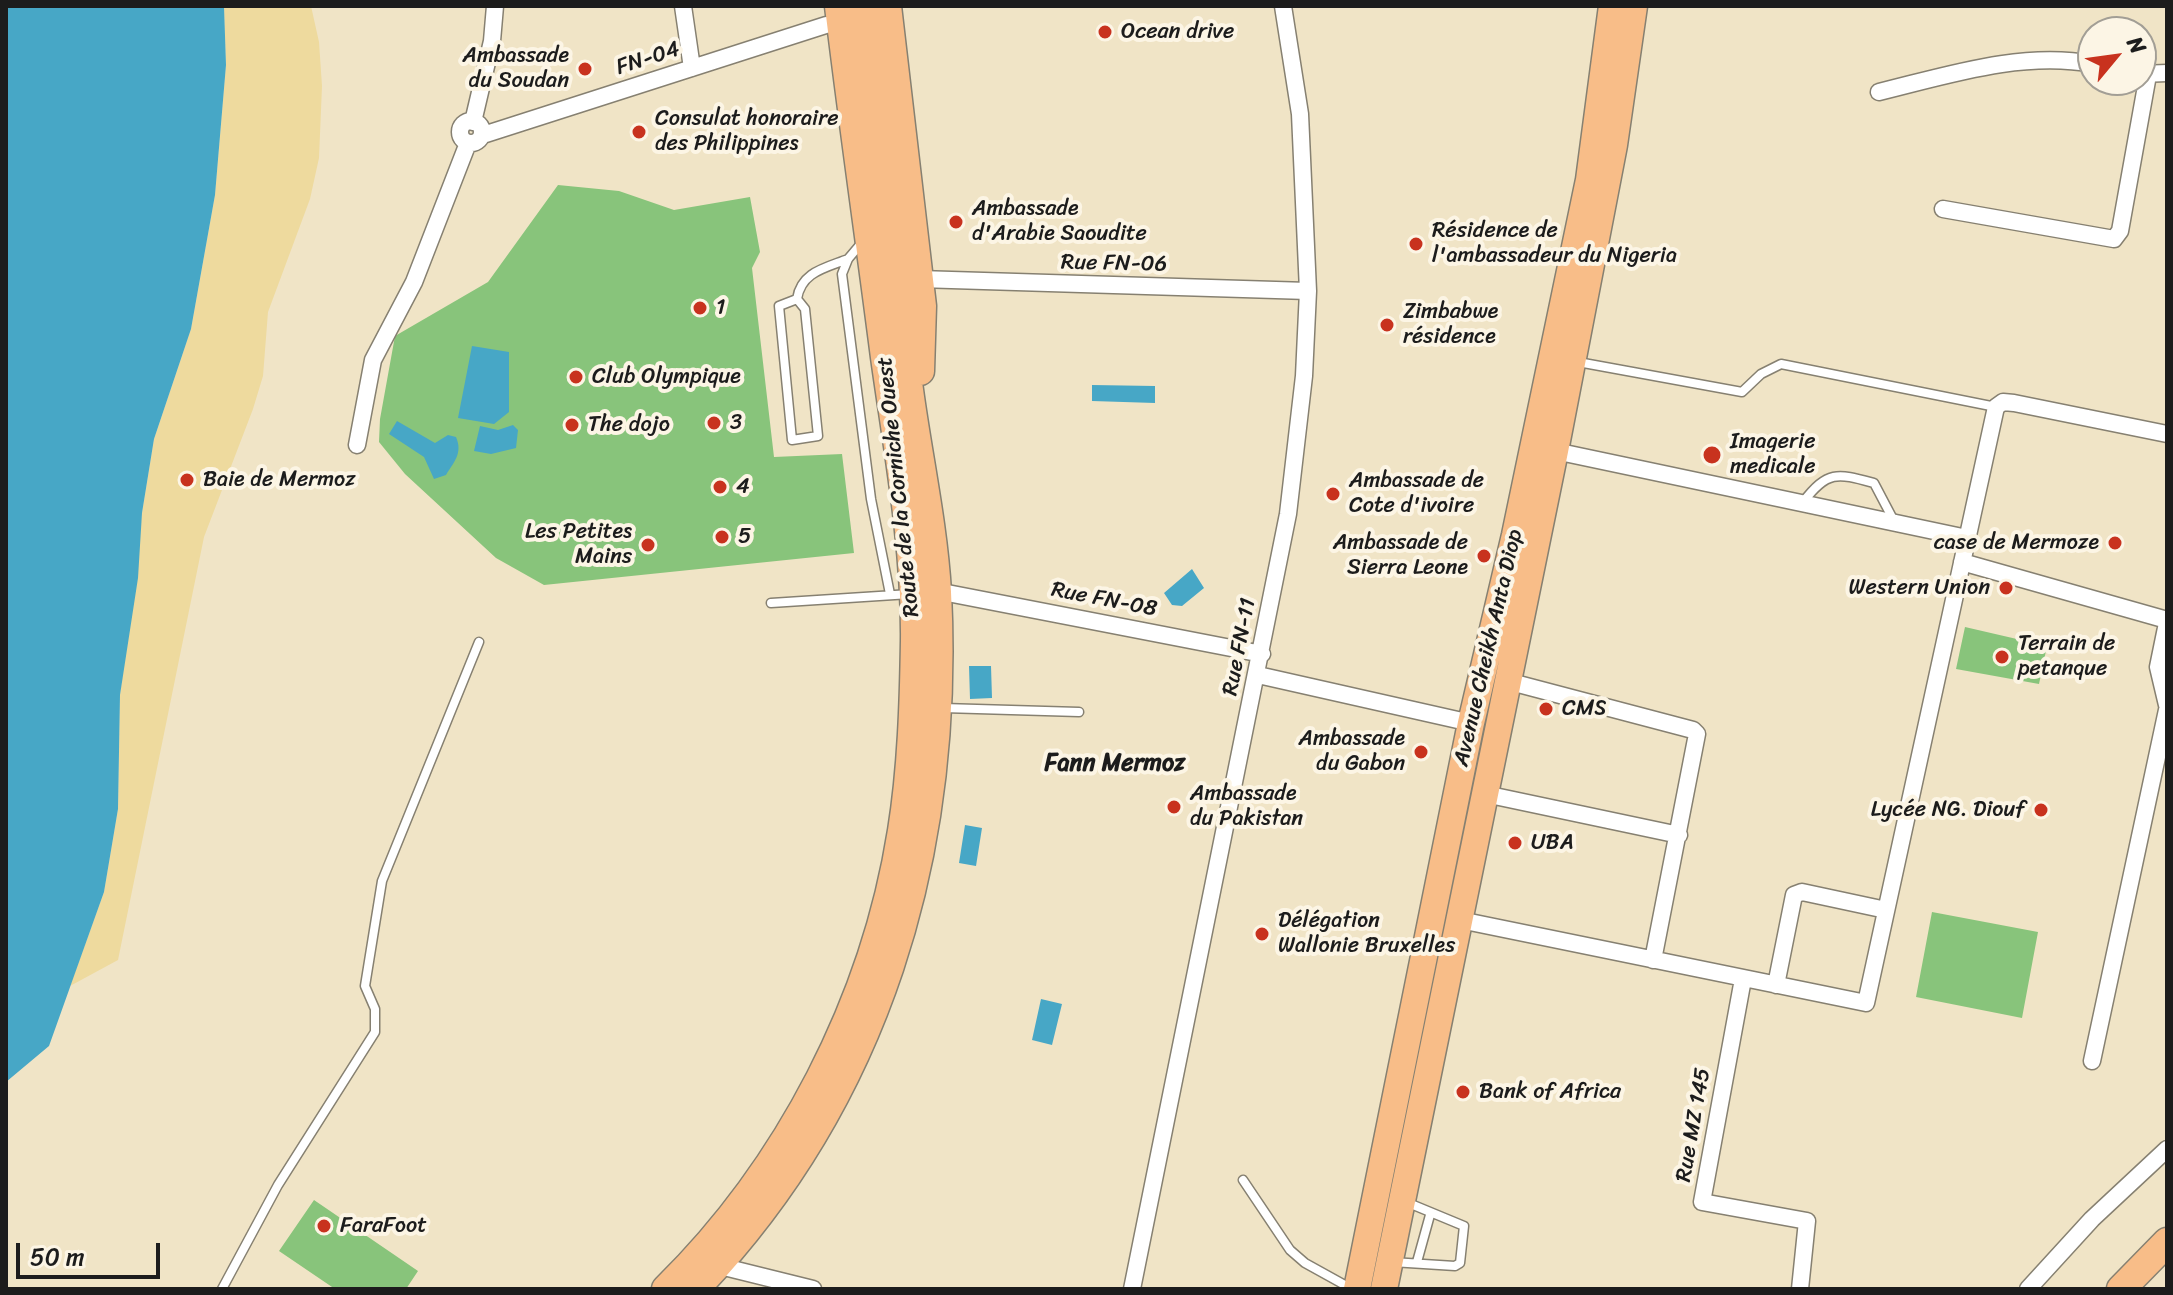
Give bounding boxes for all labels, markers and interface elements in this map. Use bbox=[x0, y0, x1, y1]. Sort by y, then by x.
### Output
north arrow bbox=[2077, 16, 2157, 96]
place label: Ocean drive bbox=[1121, 19, 1234, 45]
marker: Ocean drive bbox=[1096, 23, 1114, 41]
text: N bbox=[2116, 29, 2157, 61]
street label: FN-04 bbox=[613, 36, 683, 82]
place label: Ambassade du Soudan bbox=[462, 43, 569, 94]
marker: Ambassade du Soudan bbox=[576, 60, 594, 78]
place label: Consulat honoraire des Philippines bbox=[655, 106, 839, 158]
marker: Consulat honoraire des Philippines bbox=[630, 123, 648, 141]
place label: Ambassade d'Arabie Saoudite bbox=[972, 196, 1147, 248]
marker: Ambassade d'Arabie Saoudite bbox=[947, 213, 965, 231]
place label: Résidence de l'ambassadeur du Nigeria bbox=[1432, 218, 1677, 270]
marker: Résidence de l'ambassadeur du Nigeria bbox=[1407, 235, 1425, 253]
street label: Rue FN-06 bbox=[1061, 250, 1167, 278]
place label: 1 bbox=[716, 295, 725, 321]
marker: 1 bbox=[691, 299, 709, 317]
place label: Zimbabwe résidence bbox=[1403, 299, 1498, 350]
marker: Zimbabwe résidence bbox=[1378, 316, 1396, 334]
street label: Route de la Corniche Ouest bbox=[872, 355, 926, 619]
place label: Club Olympique bbox=[592, 364, 741, 390]
marker: Club Olympique bbox=[567, 368, 585, 386]
place label: 3 bbox=[730, 410, 742, 436]
place label: The dojo bbox=[588, 412, 670, 438]
marker: 3 bbox=[705, 414, 723, 432]
marker: The dojo bbox=[563, 416, 581, 434]
place label: Imagerie medicale bbox=[1730, 429, 1815, 480]
marker: Imagerie medicale bbox=[1701, 444, 1723, 466]
place label: Baie de Mermoz bbox=[203, 467, 356, 493]
place label: Ambassade de Cote d'ivoire bbox=[1349, 468, 1484, 520]
marker: Baie de Mermoz bbox=[178, 471, 196, 489]
place label: 4 bbox=[736, 474, 750, 500]
marker: 4 bbox=[711, 478, 729, 496]
marker: Ambassade de Cote d'ivoire bbox=[1324, 485, 1342, 503]
place label: Les Petites Mains bbox=[525, 519, 632, 570]
place label: 5 bbox=[738, 524, 751, 550]
street label: Avenue Cheikh Anta Diop bbox=[1449, 527, 1529, 769]
marker: 5 bbox=[713, 528, 731, 546]
place label: Ambassade de Sierra Leone bbox=[1333, 530, 1468, 582]
place label: case de Mermoze bbox=[1934, 530, 2099, 556]
marker: case de Mermoze bbox=[2106, 534, 2124, 552]
marker: Les Petites Mains bbox=[639, 536, 657, 554]
marker: Ambassade de Sierra Leone bbox=[1475, 547, 1493, 565]
place label: Western Union bbox=[1849, 575, 1990, 601]
street label: Rue FN-08 bbox=[1049, 577, 1159, 623]
marker: Western Union bbox=[1997, 579, 2015, 597]
street label: Rue FN-11 bbox=[1218, 596, 1262, 698]
place label: Terrain de petanque bbox=[2018, 631, 2115, 682]
marker: Terrain de petanque bbox=[1993, 648, 2011, 666]
place label: CMS bbox=[1562, 696, 1606, 722]
marker: CMS bbox=[1537, 700, 1555, 718]
place label: Ambassade du Gabon bbox=[1298, 726, 1405, 778]
marker: Ambassade du Gabon bbox=[1412, 743, 1430, 761]
district label: Fann Mermoz bbox=[1044, 750, 1186, 778]
place label: Ambassade du Pakistan bbox=[1190, 781, 1303, 832]
place label: Lycée NG. Diouf bbox=[1871, 797, 2025, 823]
marker: Ambassade du Pakistan bbox=[1165, 798, 1183, 816]
marker: Lycée NG. Diouf bbox=[2032, 801, 2050, 819]
place label: UBA bbox=[1531, 830, 1574, 856]
marker: UBA bbox=[1506, 834, 1524, 852]
place label: Délégation Wallonie Bruxelles bbox=[1278, 908, 1455, 960]
marker: Délégation Wallonie Bruxelles bbox=[1253, 925, 1271, 943]
street label: Rue MZ 145 bbox=[1671, 1066, 1717, 1184]
place label: Bank of Africa bbox=[1479, 1079, 1621, 1105]
marker: Bank of Africa bbox=[1454, 1083, 1472, 1101]
place label: FaraFoot bbox=[340, 1213, 427, 1239]
marker: FaraFoot bbox=[315, 1217, 333, 1235]
scale bar bbox=[20, 1227, 164, 1277]
text: 50 m bbox=[30, 1236, 85, 1278]

